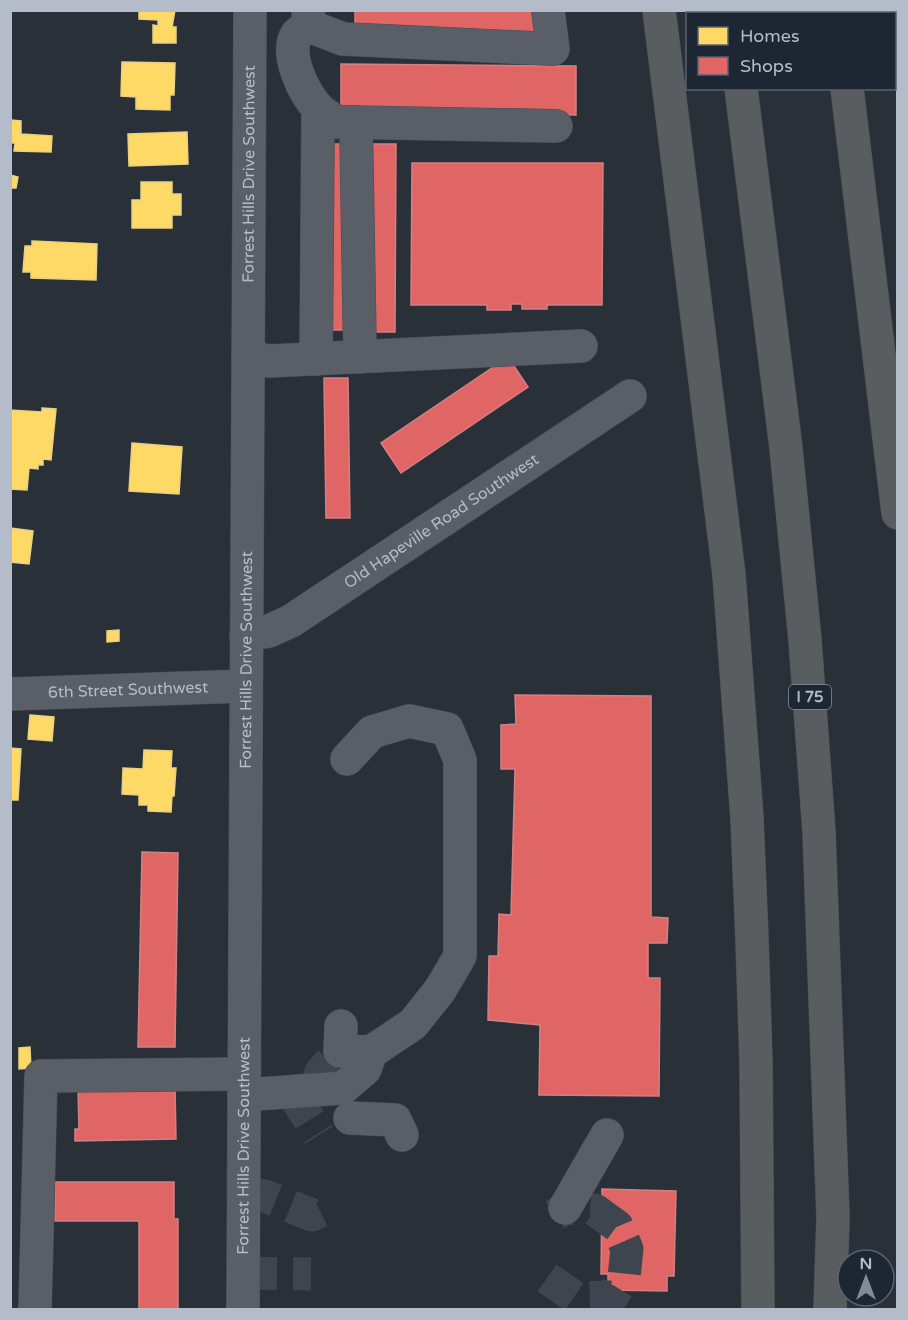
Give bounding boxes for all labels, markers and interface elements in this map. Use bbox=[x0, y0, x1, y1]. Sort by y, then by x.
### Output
legend bbox=[686, 12, 896, 90]
text: Homes bbox=[740, 25, 800, 47]
text: Shops bbox=[740, 55, 793, 77]
street label: Forrest Hills Drive Southwest bbox=[239, 65, 260, 283]
street label: Old Hapeville Road Southwest bbox=[340, 449, 543, 593]
street label: Forrest Hills Drive Southwest bbox=[236, 551, 257, 769]
street label: 6th Street Southwest bbox=[47, 677, 208, 703]
road number: I 75 bbox=[789, 685, 831, 709]
street label: Forrest Hills Drive Southwest bbox=[233, 1037, 254, 1255]
north arrow bbox=[836, 1248, 896, 1308]
text: N bbox=[860, 1254, 872, 1274]

